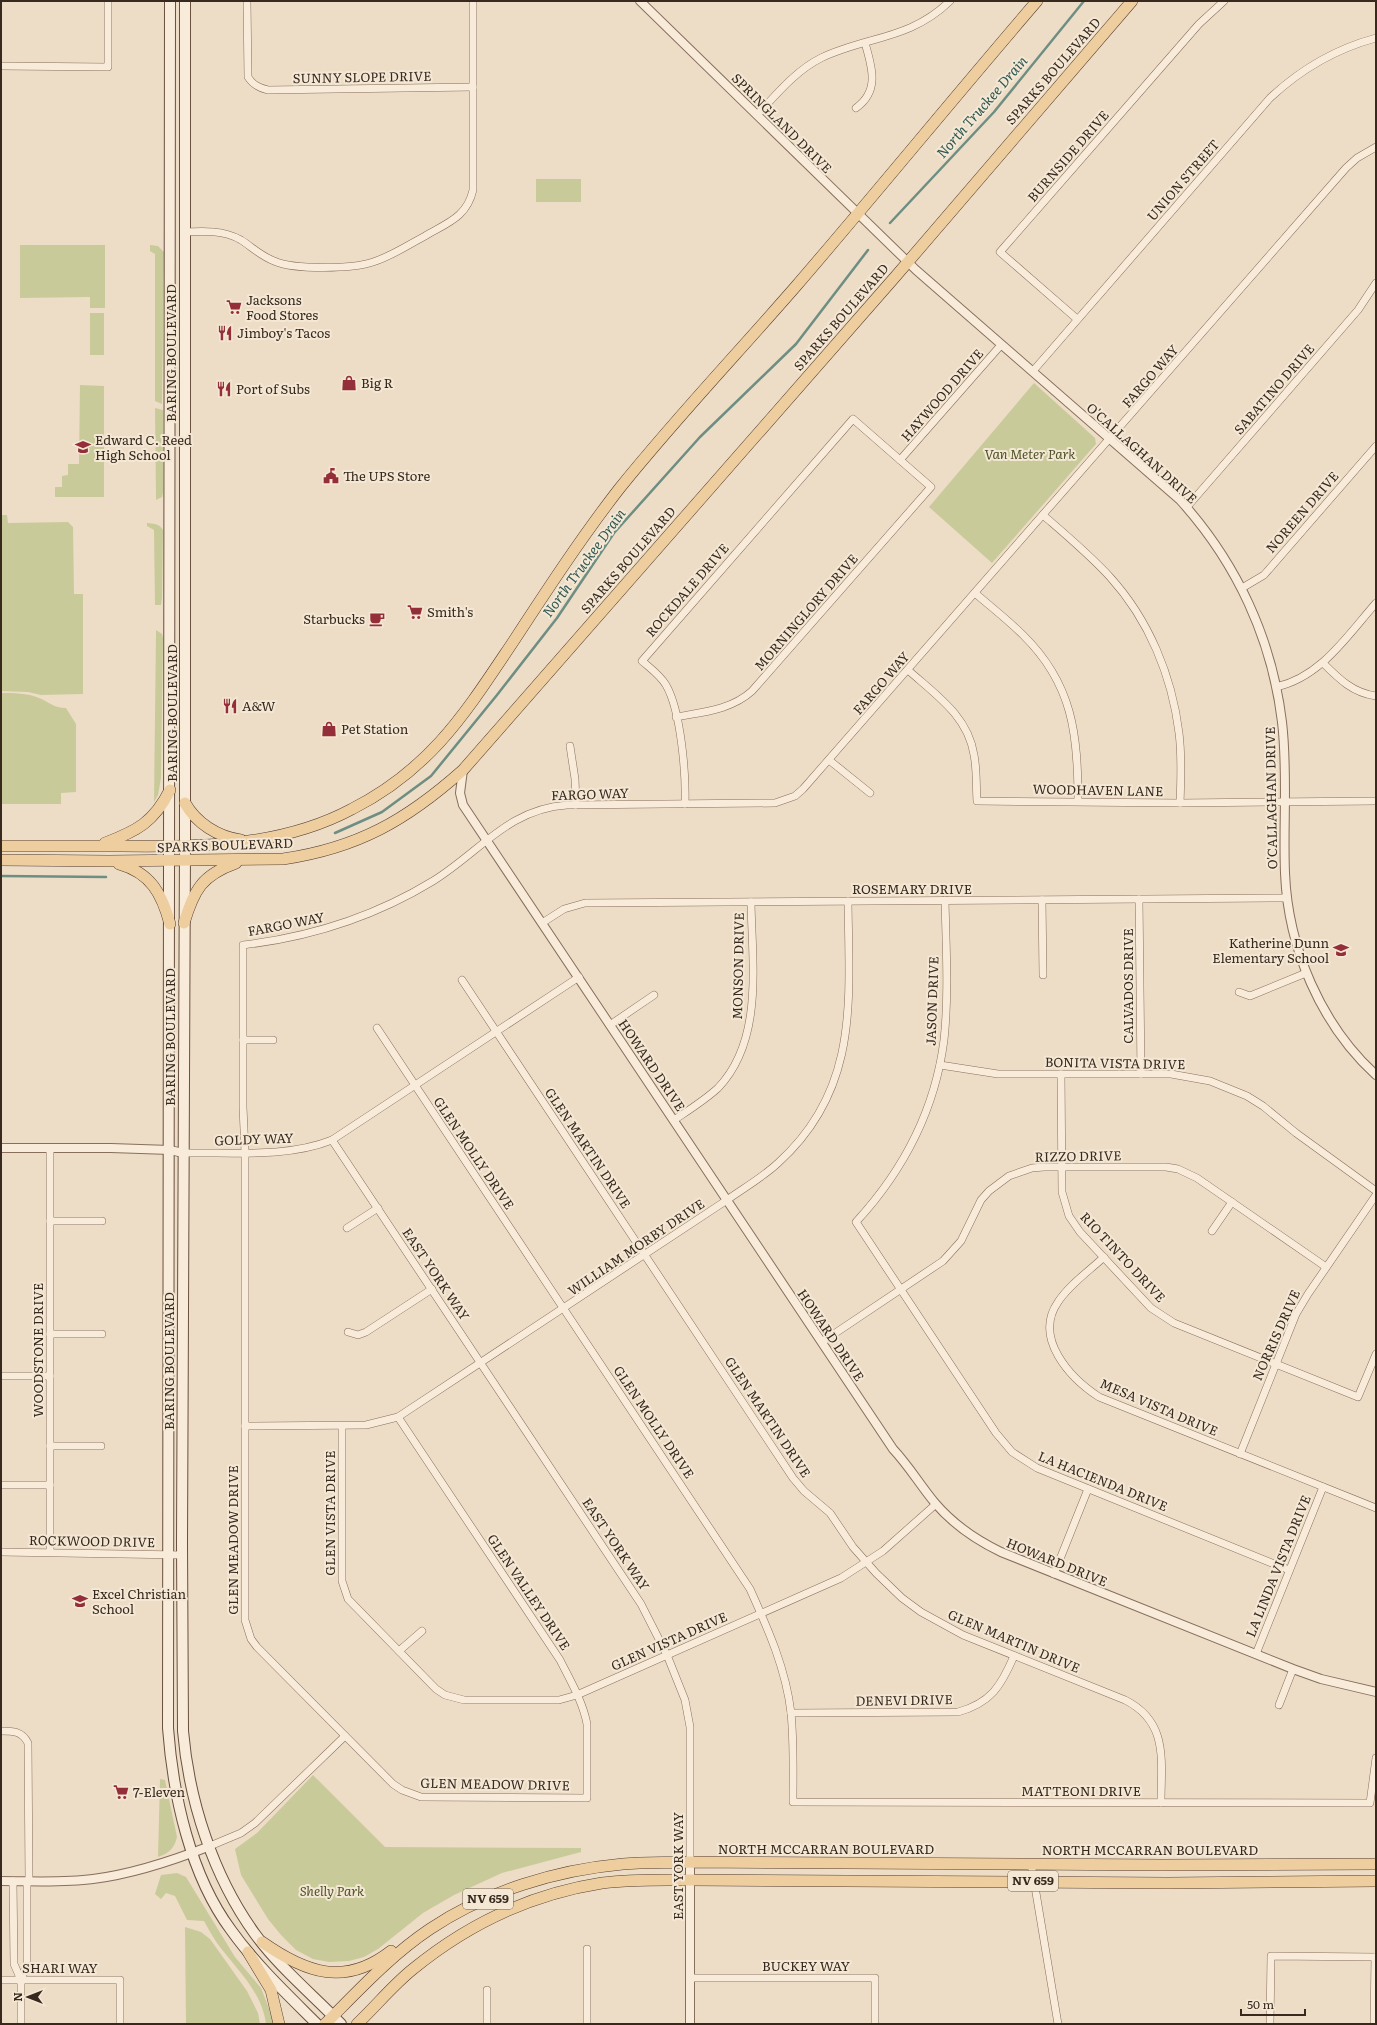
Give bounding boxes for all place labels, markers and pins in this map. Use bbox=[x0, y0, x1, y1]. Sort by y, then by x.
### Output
place label: Jacksons Food Stores bbox=[246, 290, 318, 324]
supermarket icon: Jacksons Food Stores bbox=[225, 298, 243, 316]
place label: Jimboy's Tacos bbox=[237, 323, 330, 342]
restaurant icon: Jimboy's Tacos bbox=[216, 324, 234, 342]
place label: Big R bbox=[361, 373, 394, 392]
shop icon: Big R bbox=[340, 374, 358, 392]
place label: Port of Subs bbox=[236, 379, 310, 398]
restaurant icon: Port of Subs bbox=[215, 380, 233, 398]
place label: Edward C. Reed High School bbox=[95, 430, 192, 464]
school or university icon: Edward C. Reed High School bbox=[74, 438, 92, 456]
place label: The UPS Store bbox=[343, 466, 430, 485]
public building icon: The UPS Store bbox=[322, 467, 340, 485]
place label: Smith's bbox=[427, 602, 473, 621]
supermarket icon: Smith's bbox=[406, 603, 424, 621]
place label: Starbucks bbox=[303, 609, 365, 628]
cafe icon: Starbucks bbox=[368, 610, 386, 628]
place label: A&W bbox=[242, 696, 275, 715]
restaurant icon: A&W bbox=[221, 697, 239, 715]
place label: Pet Station bbox=[341, 719, 409, 738]
shop icon: Pet Station bbox=[320, 720, 338, 738]
place label: Katherine Dunn Elementary School bbox=[1212, 933, 1330, 967]
school or university icon: Katherine Dunn Elementary School bbox=[1332, 941, 1350, 959]
place label: Excel Christian School bbox=[92, 1584, 187, 1618]
school or university icon: Excel Christian School bbox=[71, 1592, 89, 1610]
place label: 7-Eleven bbox=[133, 1782, 185, 1801]
supermarket icon: 7-Eleven bbox=[112, 1783, 130, 1801]

